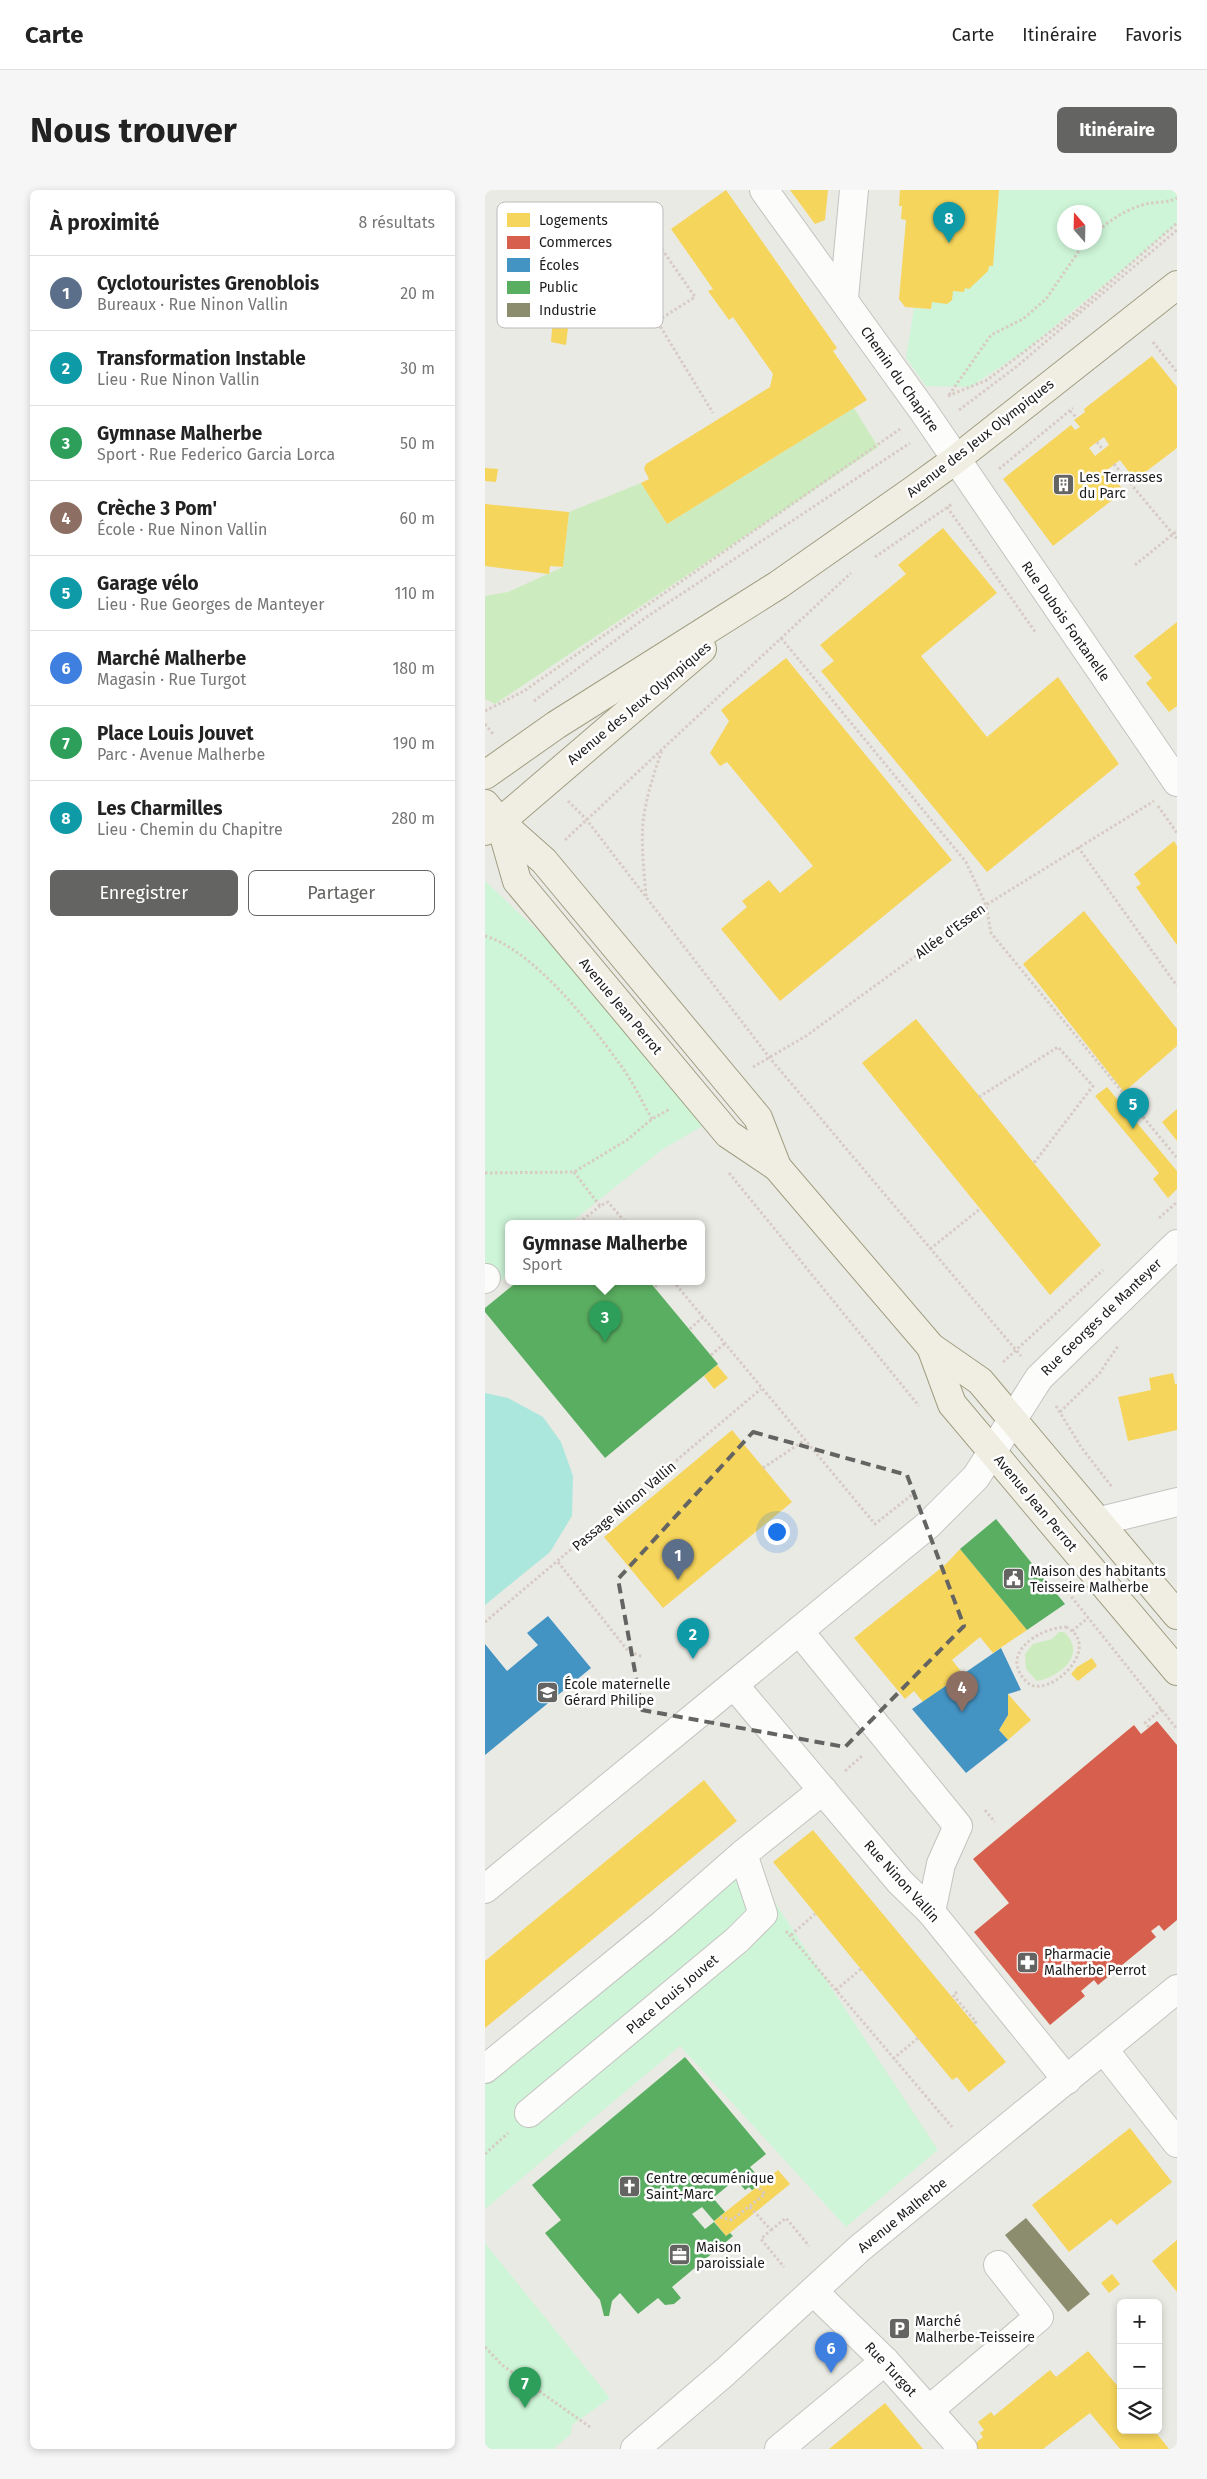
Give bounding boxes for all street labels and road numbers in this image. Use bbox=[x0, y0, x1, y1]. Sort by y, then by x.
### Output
street label: Chemin du Chapitre bbox=[857, 323, 942, 435]
street label: Avenue des Jeux Olympiques bbox=[903, 375, 1058, 501]
street label: Rue Dubois Fontanelle bbox=[1018, 558, 1113, 685]
street label: Avenue des Jeux Olympiques bbox=[564, 638, 715, 769]
street label: Allée d'Essen bbox=[912, 900, 989, 963]
street label: Avenue Jean Perrot bbox=[575, 955, 666, 1059]
street label: Rue Georges de Manteyer bbox=[1037, 1255, 1166, 1380]
street label: Avenue Jean Perrot bbox=[990, 1452, 1081, 1556]
street label: Passage Ninon Vallin bbox=[569, 1458, 680, 1555]
street label: Rue Ninon Vallin bbox=[860, 1837, 943, 1926]
street label: Place Louis Jouvet bbox=[623, 1950, 722, 2038]
street label: Avenue Malherbe bbox=[854, 2174, 950, 2257]
street label: Rue Turgot bbox=[861, 2339, 921, 2401]

